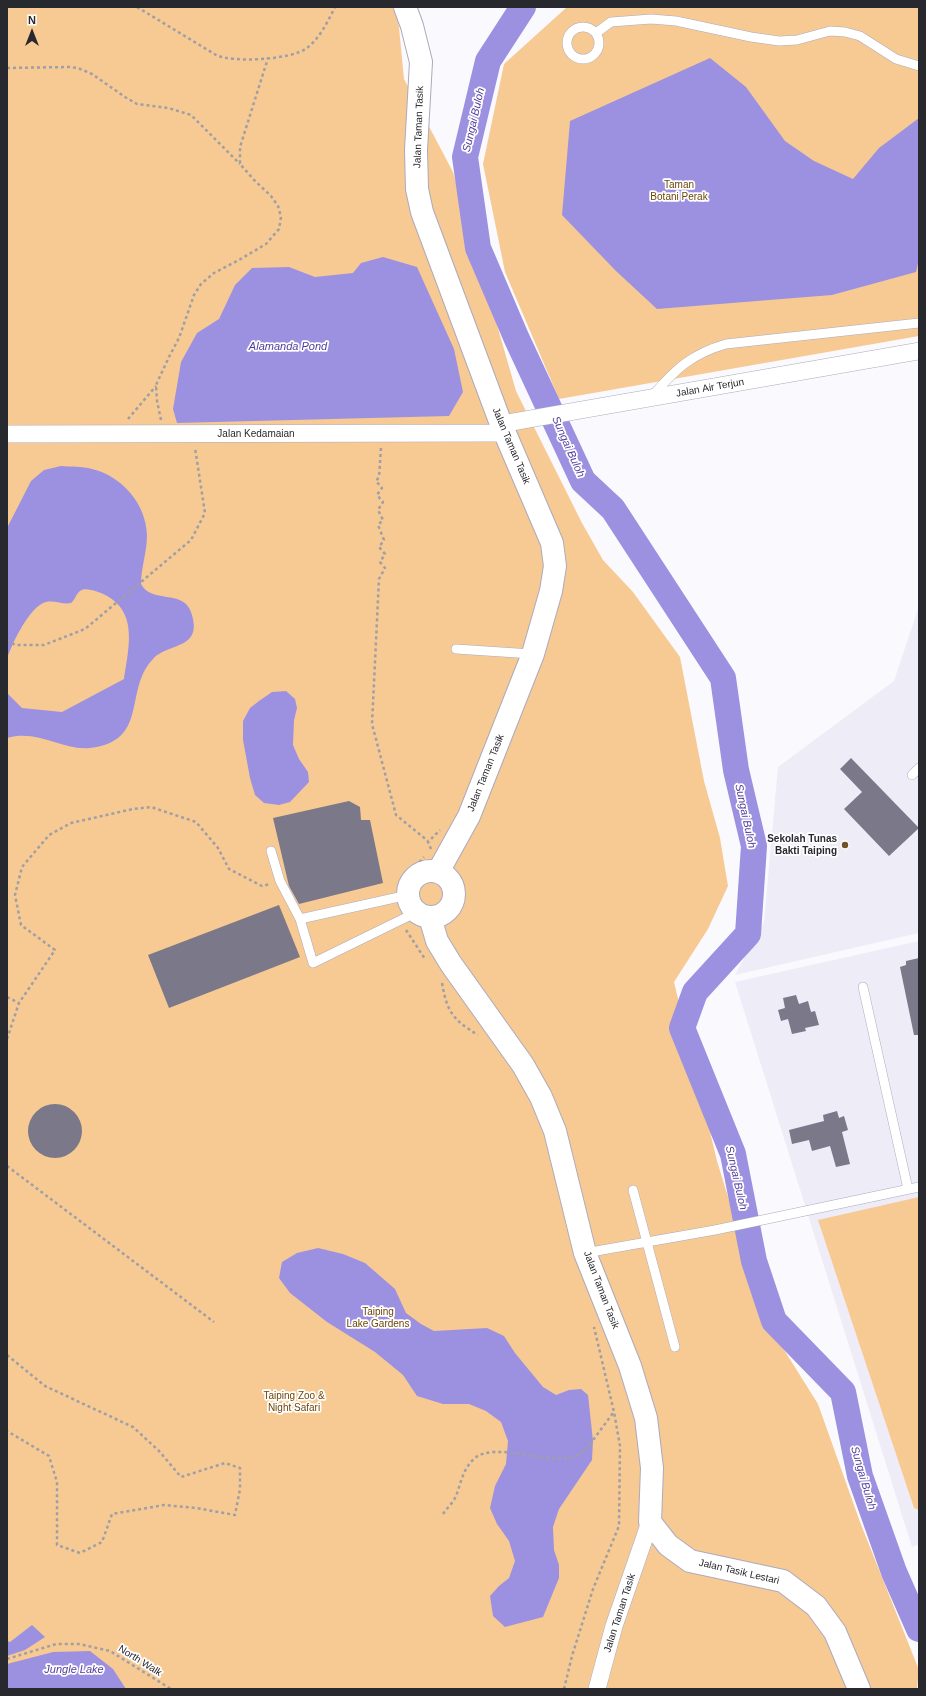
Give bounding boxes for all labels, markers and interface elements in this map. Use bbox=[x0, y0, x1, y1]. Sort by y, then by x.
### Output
north arrow bbox=[12, 12, 52, 52]
text: N bbox=[28, 14, 36, 26]
street label: Jalan Taman Tasik bbox=[412, 86, 426, 168]
water label: Sungai Buloh bbox=[460, 87, 488, 153]
park label: Taman Botani Perak bbox=[650, 179, 708, 202]
water label: Alamanda Pond bbox=[249, 340, 327, 354]
street label: Jalan Air Terjun bbox=[675, 376, 745, 400]
street label: Jalan Taman Tasik bbox=[489, 406, 533, 486]
water label: Sungai Buloh bbox=[549, 414, 587, 480]
street label: Jalan Kedamaian bbox=[217, 428, 295, 440]
street label: Jalan Taman Tasik bbox=[465, 733, 507, 813]
water label: Sungai Buloh bbox=[732, 783, 758, 849]
place label: Sekolah Tunas Bakti Taiping bbox=[767, 833, 837, 856]
marker: Sekolah Tunas Bakti Taiping bbox=[840, 840, 850, 850]
water label: Sungai Buloh bbox=[722, 1145, 750, 1211]
street label: Jalan Taman Tasik bbox=[581, 1249, 621, 1331]
park label: Taiping Lake Gardens bbox=[347, 1306, 409, 1330]
park label: Taiping Zoo & Night Safari bbox=[263, 1390, 325, 1414]
water label: Sungai Buloh bbox=[848, 1445, 878, 1511]
street label: Jalan Tasik Lestari bbox=[698, 1557, 780, 1587]
street label: Jalan Taman Tasik bbox=[602, 1572, 638, 1654]
street label: North Walk bbox=[116, 1643, 164, 1679]
water label: Jungle Lake bbox=[44, 1663, 104, 1677]

